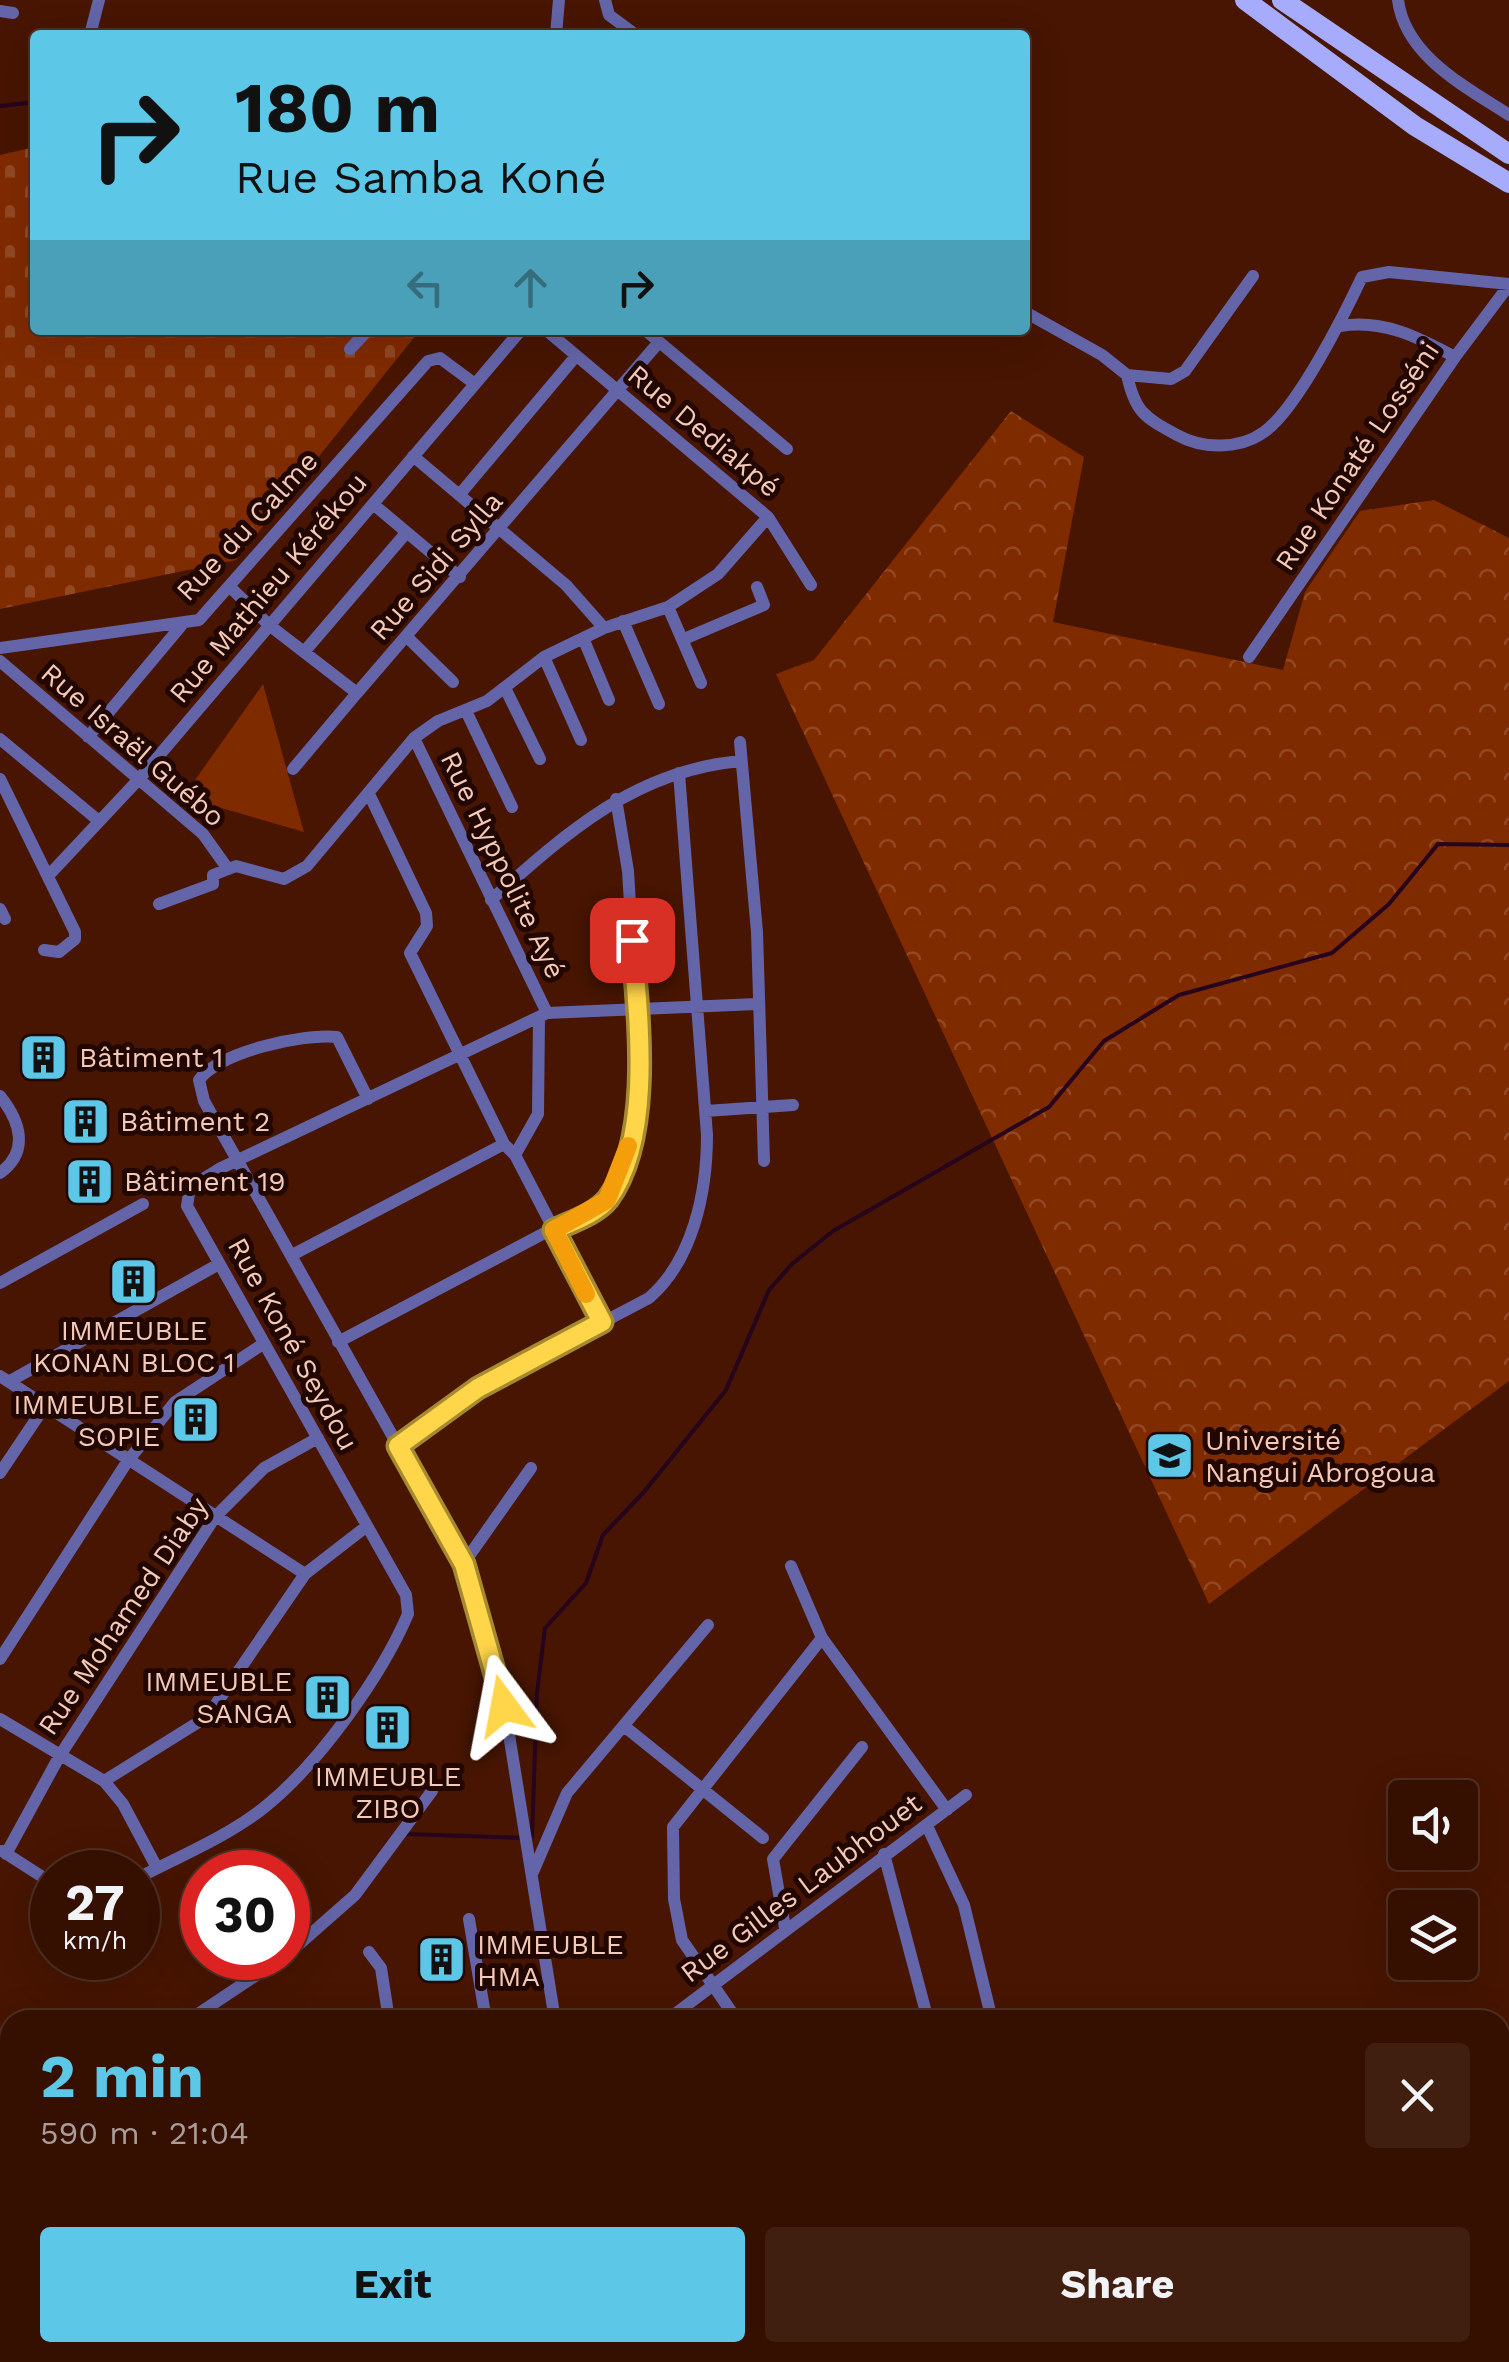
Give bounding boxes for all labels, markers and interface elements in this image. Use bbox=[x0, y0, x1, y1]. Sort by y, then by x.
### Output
text: 180 m bbox=[235, 67, 440, 149]
icon: right bbox=[70, 70, 200, 200]
text: Rue Samba Koné bbox=[235, 151, 607, 204]
icon: left bbox=[398, 260, 453, 315]
icon: ahead bbox=[503, 260, 558, 315]
icon: right bbox=[608, 260, 663, 315]
street label: Rue Konaté Losséni bbox=[1268, 335, 1446, 577]
street label: Rue Dediakpé bbox=[621, 358, 787, 504]
street label: Rue du Calme bbox=[169, 444, 325, 608]
street label: Rue Mathieu Kérékou bbox=[162, 466, 374, 710]
street label: Rue Sidi Sylla bbox=[363, 485, 509, 647]
street label: Rue Israël Guébo bbox=[35, 656, 231, 834]
street label: Rue Hyppolite Ayé bbox=[434, 746, 572, 984]
pin bbox=[590, 898, 675, 983]
icon: arrive bbox=[605, 913, 660, 968]
building icon: Bâtiment 1 bbox=[18, 1031, 70, 1083]
place label: Bâtiment 1 bbox=[79, 1041, 223, 1074]
building icon: Bâtiment 2 bbox=[59, 1095, 111, 1147]
place label: Bâtiment 2 bbox=[120, 1105, 270, 1138]
building icon: Bâtiment 19 bbox=[63, 1155, 115, 1207]
place label: Bâtiment 19 bbox=[124, 1165, 286, 1198]
street label: Rue Koné Seydou bbox=[221, 1232, 365, 1456]
building icon: IMMEUBLE KONAN BLOC 1 bbox=[108, 1256, 160, 1308]
place label: IMMEUBLE KONAN BLOC 1 bbox=[33, 1314, 235, 1379]
place label: IMMEUBLE SOPIE bbox=[13, 1388, 160, 1453]
building icon: IMMEUBLE SOPIE bbox=[169, 1394, 221, 1446]
place label: Université Nangui Abrogoua bbox=[1205, 1424, 1435, 1489]
school or university icon: Université Nangui Abrogoua bbox=[1144, 1430, 1196, 1482]
street label: Rue Mohamed Diaby bbox=[31, 1490, 215, 1741]
position arrow bbox=[452, 1654, 556, 1758]
place label: IMMEUBLE SANGA bbox=[145, 1665, 292, 1730]
building icon: IMMEUBLE SANGA bbox=[301, 1671, 353, 1723]
building icon: IMMEUBLE ZIBO bbox=[362, 1702, 414, 1754]
place label: IMMEUBLE ZIBO bbox=[315, 1760, 461, 1825]
map controls bbox=[1388, 1780, 1478, 1980]
button: sound bbox=[1388, 1780, 1478, 1870]
street label: Rue Gilles Laubhouet bbox=[674, 1787, 928, 1989]
speed limit sign: 30 bbox=[180, 1850, 310, 1980]
text: 27 bbox=[65, 1873, 125, 1932]
button: layers bbox=[1388, 1890, 1478, 1980]
text: km/h bbox=[63, 1926, 127, 1955]
place label: IMMEUBLE HMA bbox=[477, 1928, 624, 1993]
building icon: IMMEUBLE HMA bbox=[416, 1934, 468, 1986]
text: 2 min bbox=[40, 2041, 204, 2112]
button: close bbox=[1365, 2043, 1470, 2148]
text: 590 m · 21:04 bbox=[40, 2114, 249, 2152]
button: Exit bbox=[40, 2227, 745, 2342]
button: Share bbox=[765, 2227, 1470, 2342]

